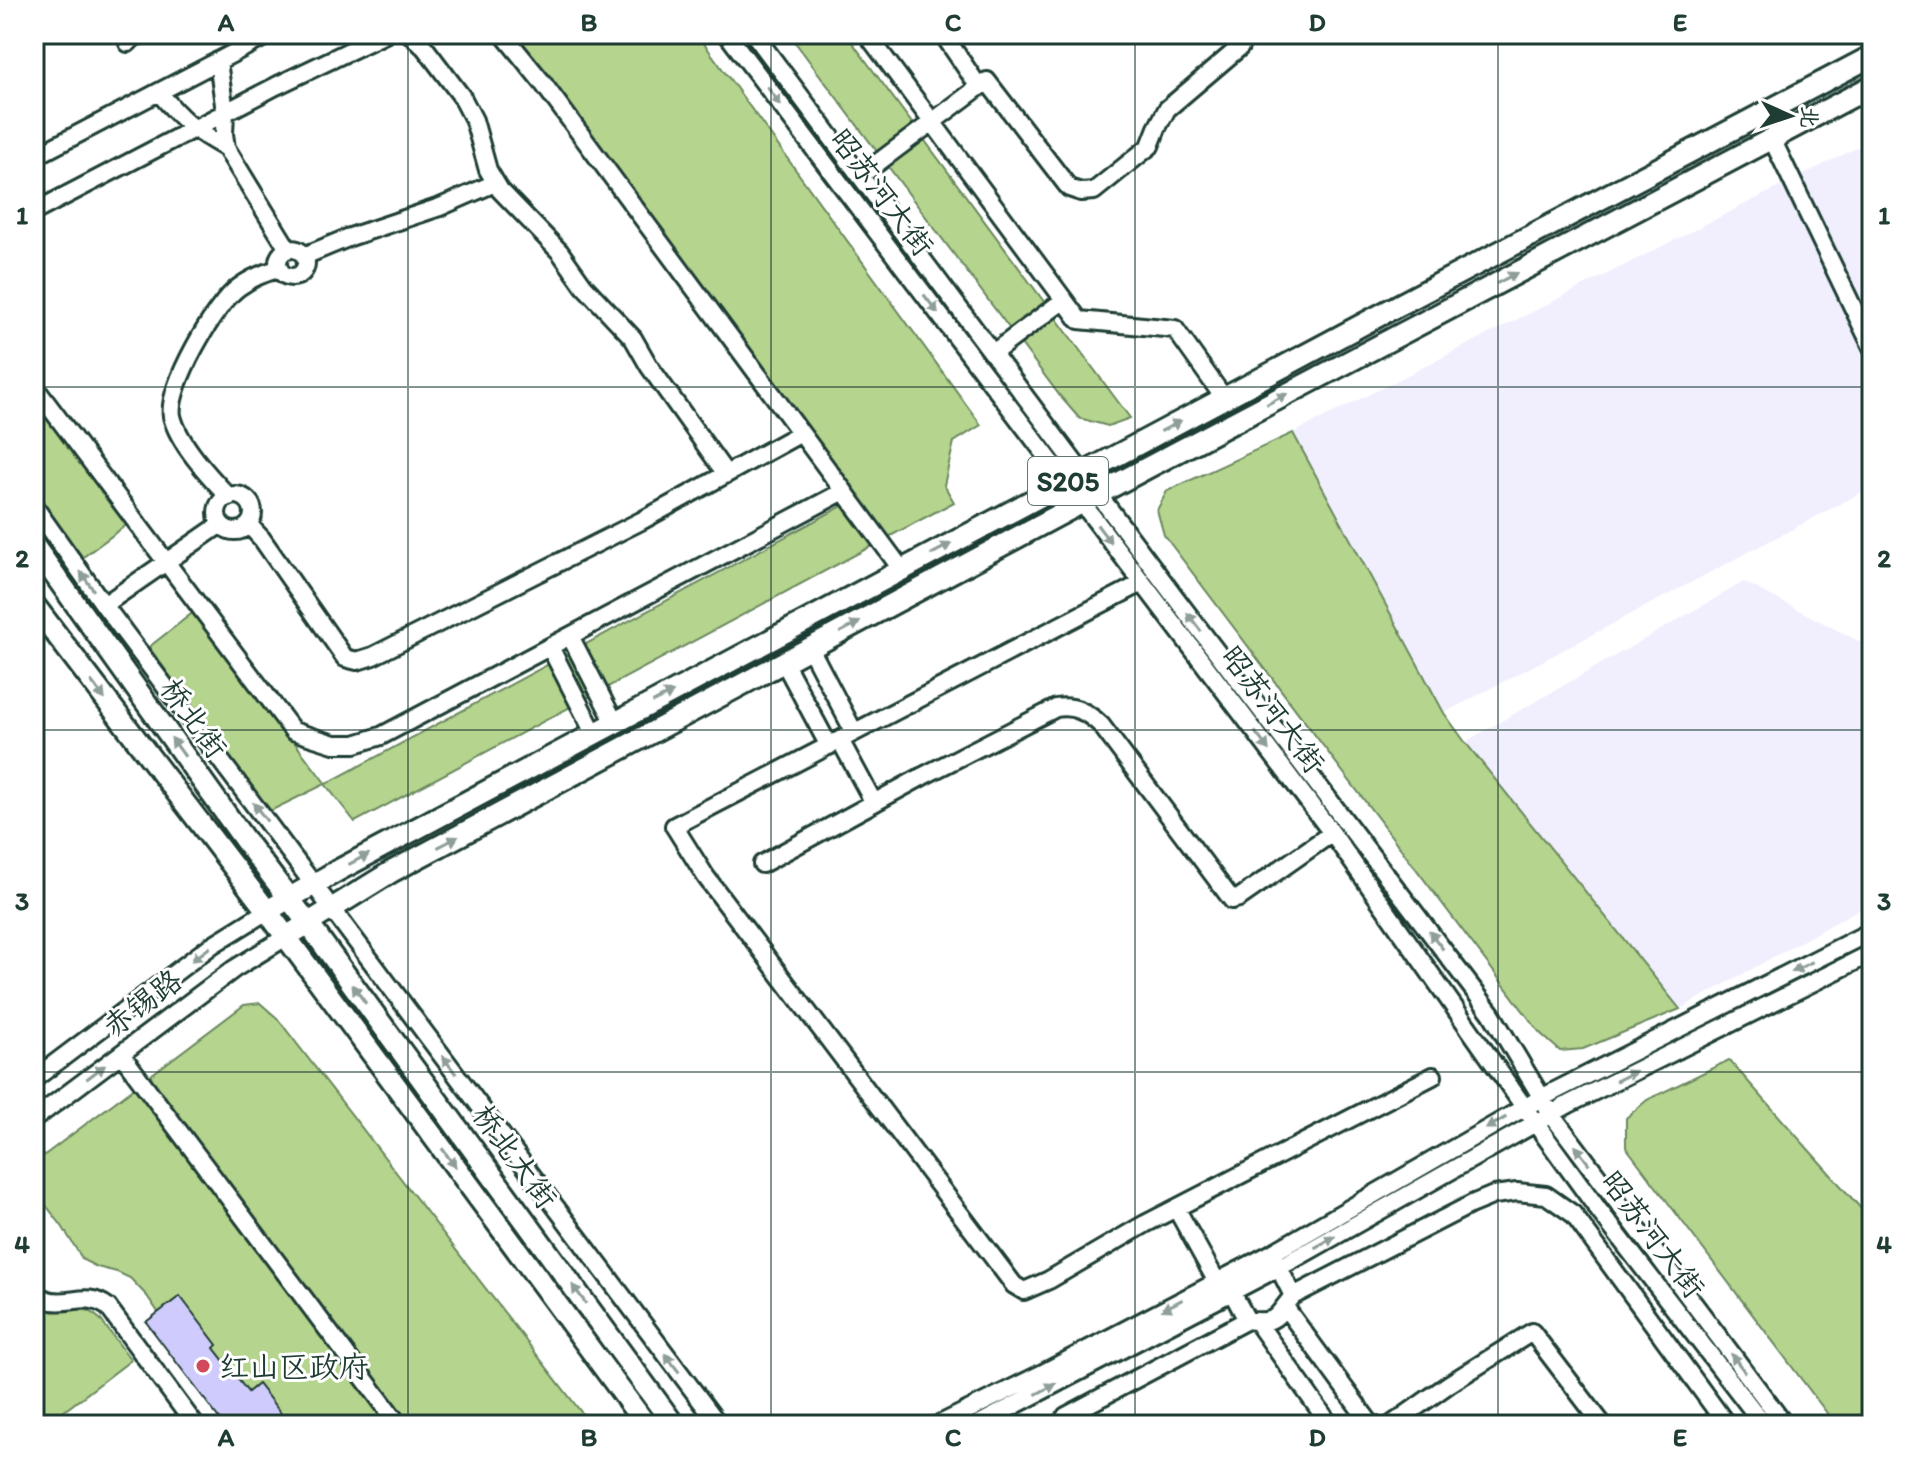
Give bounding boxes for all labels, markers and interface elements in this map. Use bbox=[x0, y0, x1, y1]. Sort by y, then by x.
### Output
text: A bbox=[217, 6, 235, 38]
text: B bbox=[581, 6, 598, 38]
text: C bbox=[945, 6, 962, 38]
text: D bbox=[1308, 6, 1326, 38]
text: E bbox=[1673, 6, 1687, 38]
north arrow bbox=[1750, 76, 1830, 156]
one-way arrow bbox=[766, 86, 782, 106]
text: 北 bbox=[1795, 105, 1824, 129]
street label: 昭苏河大街 bbox=[822, 121, 942, 263]
text: 1 bbox=[16, 199, 28, 231]
text: 1 bbox=[1878, 199, 1890, 231]
one-way arrow bbox=[1496, 272, 1519, 285]
one-way arrow bbox=[922, 294, 938, 314]
one-way arrow bbox=[1266, 393, 1288, 407]
one-way arrow bbox=[1160, 420, 1182, 434]
road number: S205 bbox=[1028, 457, 1108, 505]
one-way arrow bbox=[1096, 524, 1112, 544]
text: 2 bbox=[15, 542, 29, 574]
one-way arrow bbox=[930, 542, 953, 555]
text: 2 bbox=[1877, 542, 1891, 574]
one-way arrow bbox=[80, 571, 95, 592]
one-way arrow bbox=[1186, 612, 1202, 632]
one-way arrow bbox=[838, 620, 861, 633]
street label: 昭苏河大街 bbox=[1213, 638, 1333, 780]
street label: 桥北街 bbox=[153, 671, 235, 765]
one-way arrow bbox=[90, 679, 106, 700]
one-way arrow bbox=[651, 690, 674, 704]
one-way arrow bbox=[1253, 731, 1269, 751]
one-way arrow bbox=[170, 736, 186, 758]
one-way arrow bbox=[252, 802, 268, 822]
one-way arrow bbox=[436, 835, 459, 848]
one-way arrow bbox=[348, 852, 370, 866]
text: 3 bbox=[15, 885, 29, 917]
text: 3 bbox=[1877, 885, 1891, 917]
one-way arrow bbox=[1428, 930, 1444, 950]
one-way arrow bbox=[191, 945, 212, 961]
one-way arrow bbox=[1791, 960, 1814, 973]
street label: 赤锡路 bbox=[95, 961, 189, 1045]
one-way arrow bbox=[352, 983, 368, 1004]
one-way arrow bbox=[442, 1055, 458, 1075]
one-way arrow bbox=[86, 1065, 107, 1080]
one-way arrow bbox=[1615, 1069, 1638, 1082]
street label: 桥北大街 bbox=[465, 1097, 565, 1215]
one-way arrow bbox=[1485, 1116, 1507, 1130]
one-way arrow bbox=[1574, 1144, 1590, 1166]
one-way arrow bbox=[440, 1148, 456, 1168]
street label: 昭苏河大街 bbox=[1593, 1163, 1713, 1305]
text: 4 bbox=[14, 1228, 30, 1260]
text: 4 bbox=[1876, 1228, 1892, 1260]
one-way arrow bbox=[1314, 1235, 1336, 1249]
one-way arrow bbox=[571, 1284, 587, 1304]
one-way arrow bbox=[1160, 1299, 1183, 1312]
place label: 红山区政府 bbox=[219, 1348, 369, 1385]
one-way arrow bbox=[665, 1352, 681, 1373]
one-way arrow bbox=[1731, 1352, 1746, 1373]
marker: 红山区政府 bbox=[194, 1357, 212, 1375]
one-way arrow bbox=[1034, 1382, 1057, 1395]
text: A bbox=[217, 1421, 235, 1453]
text: B bbox=[581, 1421, 598, 1453]
text: C bbox=[945, 1421, 962, 1453]
text: D bbox=[1308, 1421, 1326, 1453]
text: E bbox=[1673, 1421, 1687, 1453]

